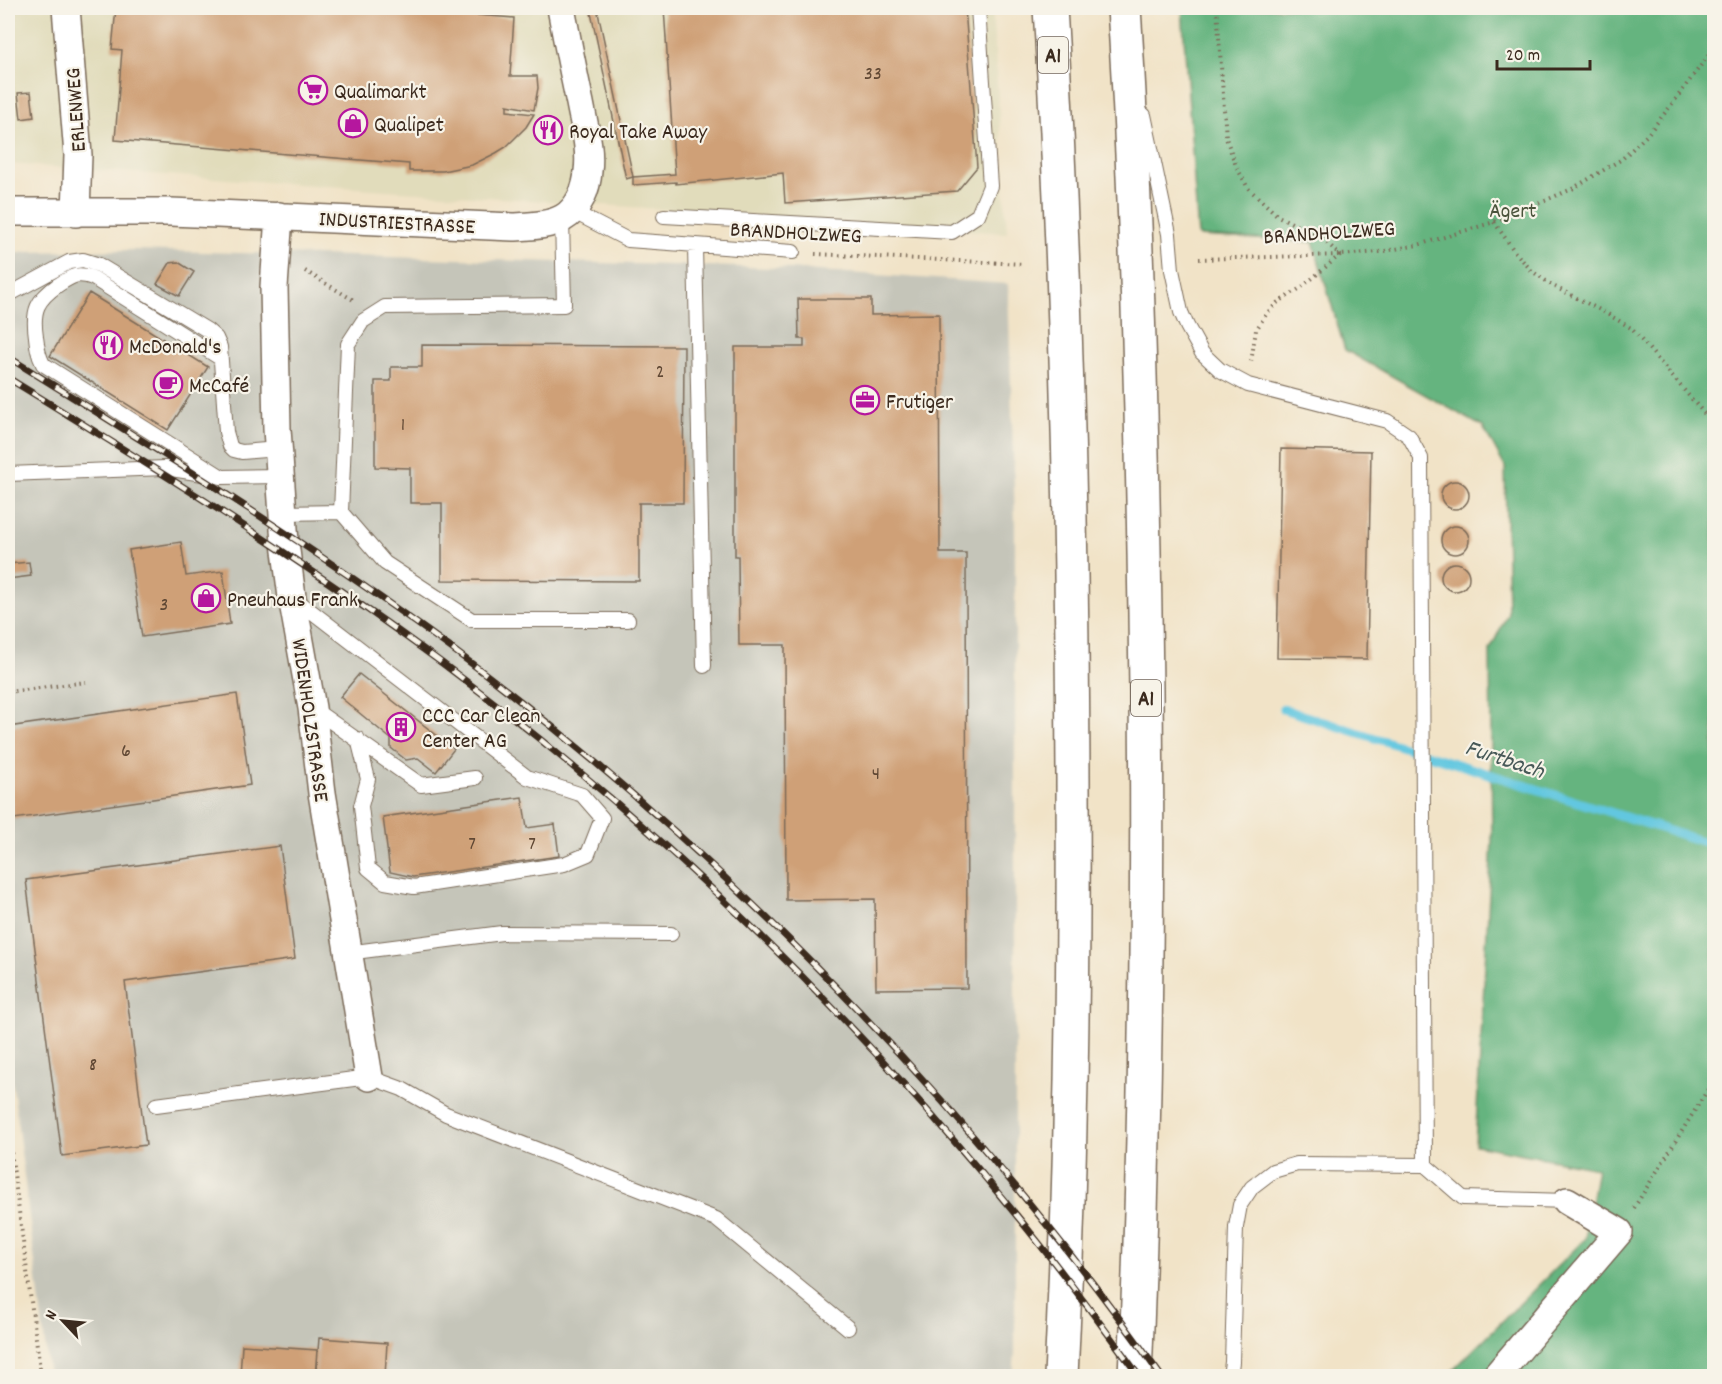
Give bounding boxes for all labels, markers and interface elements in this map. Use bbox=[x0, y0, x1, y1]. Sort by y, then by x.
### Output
scale bar bbox=[1497, 33, 1590, 71]
road number: A1 bbox=[1038, 37, 1068, 73]
text: 20 m bbox=[1506, 44, 1540, 69]
house number: 33 bbox=[864, 61, 882, 89]
street label: ERLENWEG bbox=[59, 67, 96, 153]
supermarket icon: Qualimarkt bbox=[297, 74, 329, 106]
place label: Qualimarkt bbox=[334, 78, 427, 109]
shop icon: Qualipet bbox=[337, 107, 369, 139]
place label: Qualipet bbox=[374, 111, 444, 142]
restaurant icon: Royal Take Away bbox=[532, 114, 564, 146]
place label: Royal Take Away bbox=[569, 118, 708, 149]
park label: Ägert bbox=[1490, 197, 1536, 228]
street label: INDUSTRIESTRASSE bbox=[318, 205, 476, 244]
street label: BRANDHOLZWEG bbox=[1262, 214, 1396, 255]
street label: BRANDHOLZWEG bbox=[729, 216, 862, 253]
restaurant icon: McDonald's bbox=[92, 329, 124, 361]
place label: McDonald's bbox=[129, 333, 222, 364]
house number: 2 bbox=[656, 359, 664, 387]
cafe icon: McCafé bbox=[152, 368, 184, 400]
place label: McCafé bbox=[189, 372, 249, 403]
office icon: Frutiger bbox=[849, 384, 881, 416]
place label: Frutiger bbox=[886, 388, 954, 419]
house number: 1 bbox=[401, 412, 405, 440]
shop icon: Pneuhaus Frank bbox=[190, 582, 222, 614]
place label: Pneuhaus Frank bbox=[227, 586, 358, 617]
house number: 3 bbox=[160, 592, 168, 620]
street label: WIDENHOLZSTRASSE bbox=[282, 637, 335, 804]
road number: A1 bbox=[1131, 680, 1161, 716]
place label: CCC Car Clean Center AG bbox=[422, 702, 540, 758]
building icon: CCC Car Clean Center AG bbox=[385, 711, 417, 743]
water label: Furtbach bbox=[1460, 732, 1549, 790]
house number: 6 bbox=[121, 738, 131, 766]
house number: 4 bbox=[872, 761, 880, 789]
house number: 7 bbox=[468, 831, 476, 859]
house number: 7 bbox=[528, 831, 536, 859]
house number: 8 bbox=[89, 1052, 97, 1080]
north arrow bbox=[33, 1291, 93, 1351]
text: N bbox=[40, 1307, 64, 1324]

